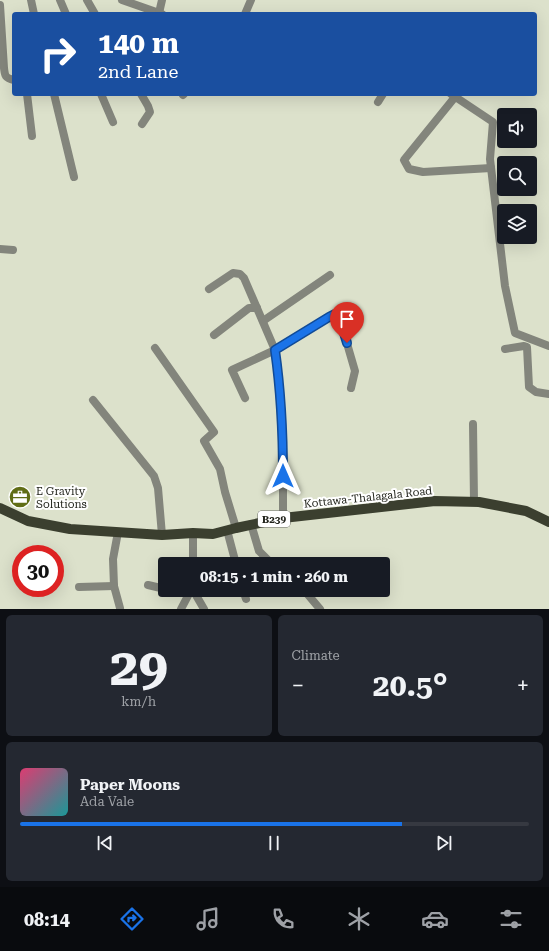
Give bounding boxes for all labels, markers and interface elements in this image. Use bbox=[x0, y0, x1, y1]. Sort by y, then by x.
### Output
text: 140 m bbox=[98, 27, 179, 60]
icon: right bbox=[32, 28, 84, 80]
text: 2nd Lane bbox=[98, 61, 178, 82]
map controls bbox=[497, 108, 537, 244]
button: sound bbox=[497, 108, 537, 148]
button: search bbox=[497, 156, 537, 196]
button: layers bbox=[497, 204, 537, 244]
pin bbox=[330, 302, 364, 343]
icon: arrive bbox=[336, 308, 358, 330]
position arrow bbox=[262, 455, 304, 497]
office icon: E Gravity Solutions bbox=[7, 484, 33, 510]
street label: Kottawa-Thalagala Road bbox=[303, 484, 433, 511]
place label: E Gravity Solutions bbox=[36, 485, 87, 511]
road number: B239 bbox=[258, 511, 290, 527]
speed limit sign: 30 bbox=[12, 545, 64, 597]
text: 08:15 · 1 min · 260 m bbox=[200, 568, 348, 586]
text: 29 bbox=[110, 637, 168, 698]
text: Climate bbox=[292, 648, 340, 663]
text: 20.5° bbox=[373, 668, 448, 703]
text: − bbox=[292, 673, 304, 698]
text: + bbox=[517, 673, 529, 698]
text: km/h bbox=[121, 694, 156, 709]
text: Paper Moons bbox=[80, 776, 180, 794]
text: Ada Vale bbox=[80, 794, 134, 809]
icon: previous bbox=[94, 832, 116, 854]
icon: pause bbox=[263, 832, 285, 854]
icon: next bbox=[433, 832, 455, 854]
icon: directions bbox=[118, 905, 146, 933]
icon: music bbox=[194, 905, 222, 933]
icon: phone bbox=[269, 905, 297, 933]
icon: climate bbox=[345, 905, 373, 933]
icon: car bbox=[421, 905, 449, 933]
icon: filters bbox=[497, 905, 525, 933]
text: 08:14 bbox=[24, 909, 70, 930]

